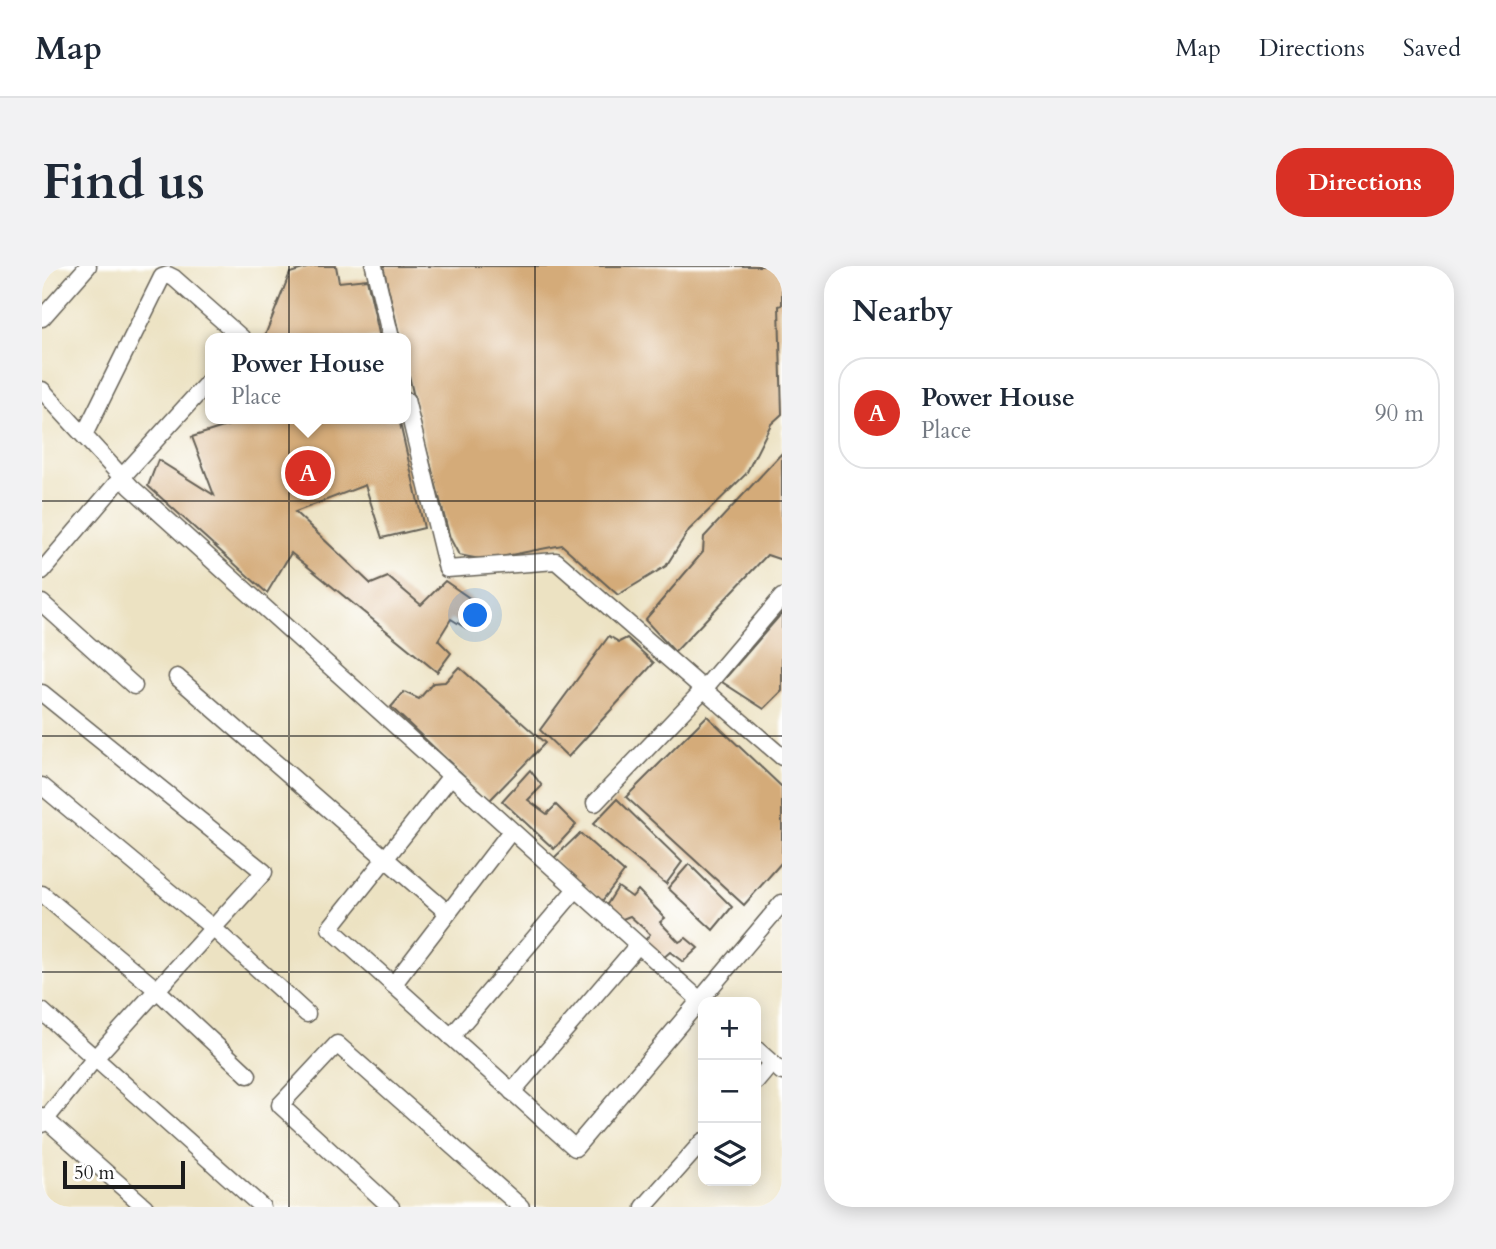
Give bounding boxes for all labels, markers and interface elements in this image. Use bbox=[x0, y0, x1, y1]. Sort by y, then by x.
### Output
text: Map bbox=[35, 26, 102, 71]
text: Map bbox=[1175, 32, 1221, 65]
text: Directions bbox=[1259, 32, 1365, 65]
text: Saved bbox=[1403, 32, 1461, 65]
button: Directions bbox=[1276, 148, 1454, 217]
text: Find us bbox=[42, 149, 205, 216]
text: Nearby bbox=[852, 291, 953, 332]
popup bbox=[205, 333, 411, 424]
text: Power House bbox=[231, 346, 385, 381]
text: Power House bbox=[921, 380, 1075, 415]
text: Place bbox=[231, 381, 281, 412]
text: A bbox=[868, 398, 886, 429]
text: 90 m bbox=[1375, 398, 1424, 429]
text: Place bbox=[921, 415, 971, 446]
pin: A bbox=[285, 447, 331, 499]
your location bbox=[458, 598, 492, 632]
map controls bbox=[698, 997, 761, 1186]
button: + bbox=[698, 997, 761, 1060]
button: − bbox=[698, 1060, 761, 1123]
button: layers bbox=[698, 1123, 761, 1186]
scale bar bbox=[63, 1158, 186, 1190]
text: 50 m bbox=[74, 1160, 115, 1186]

